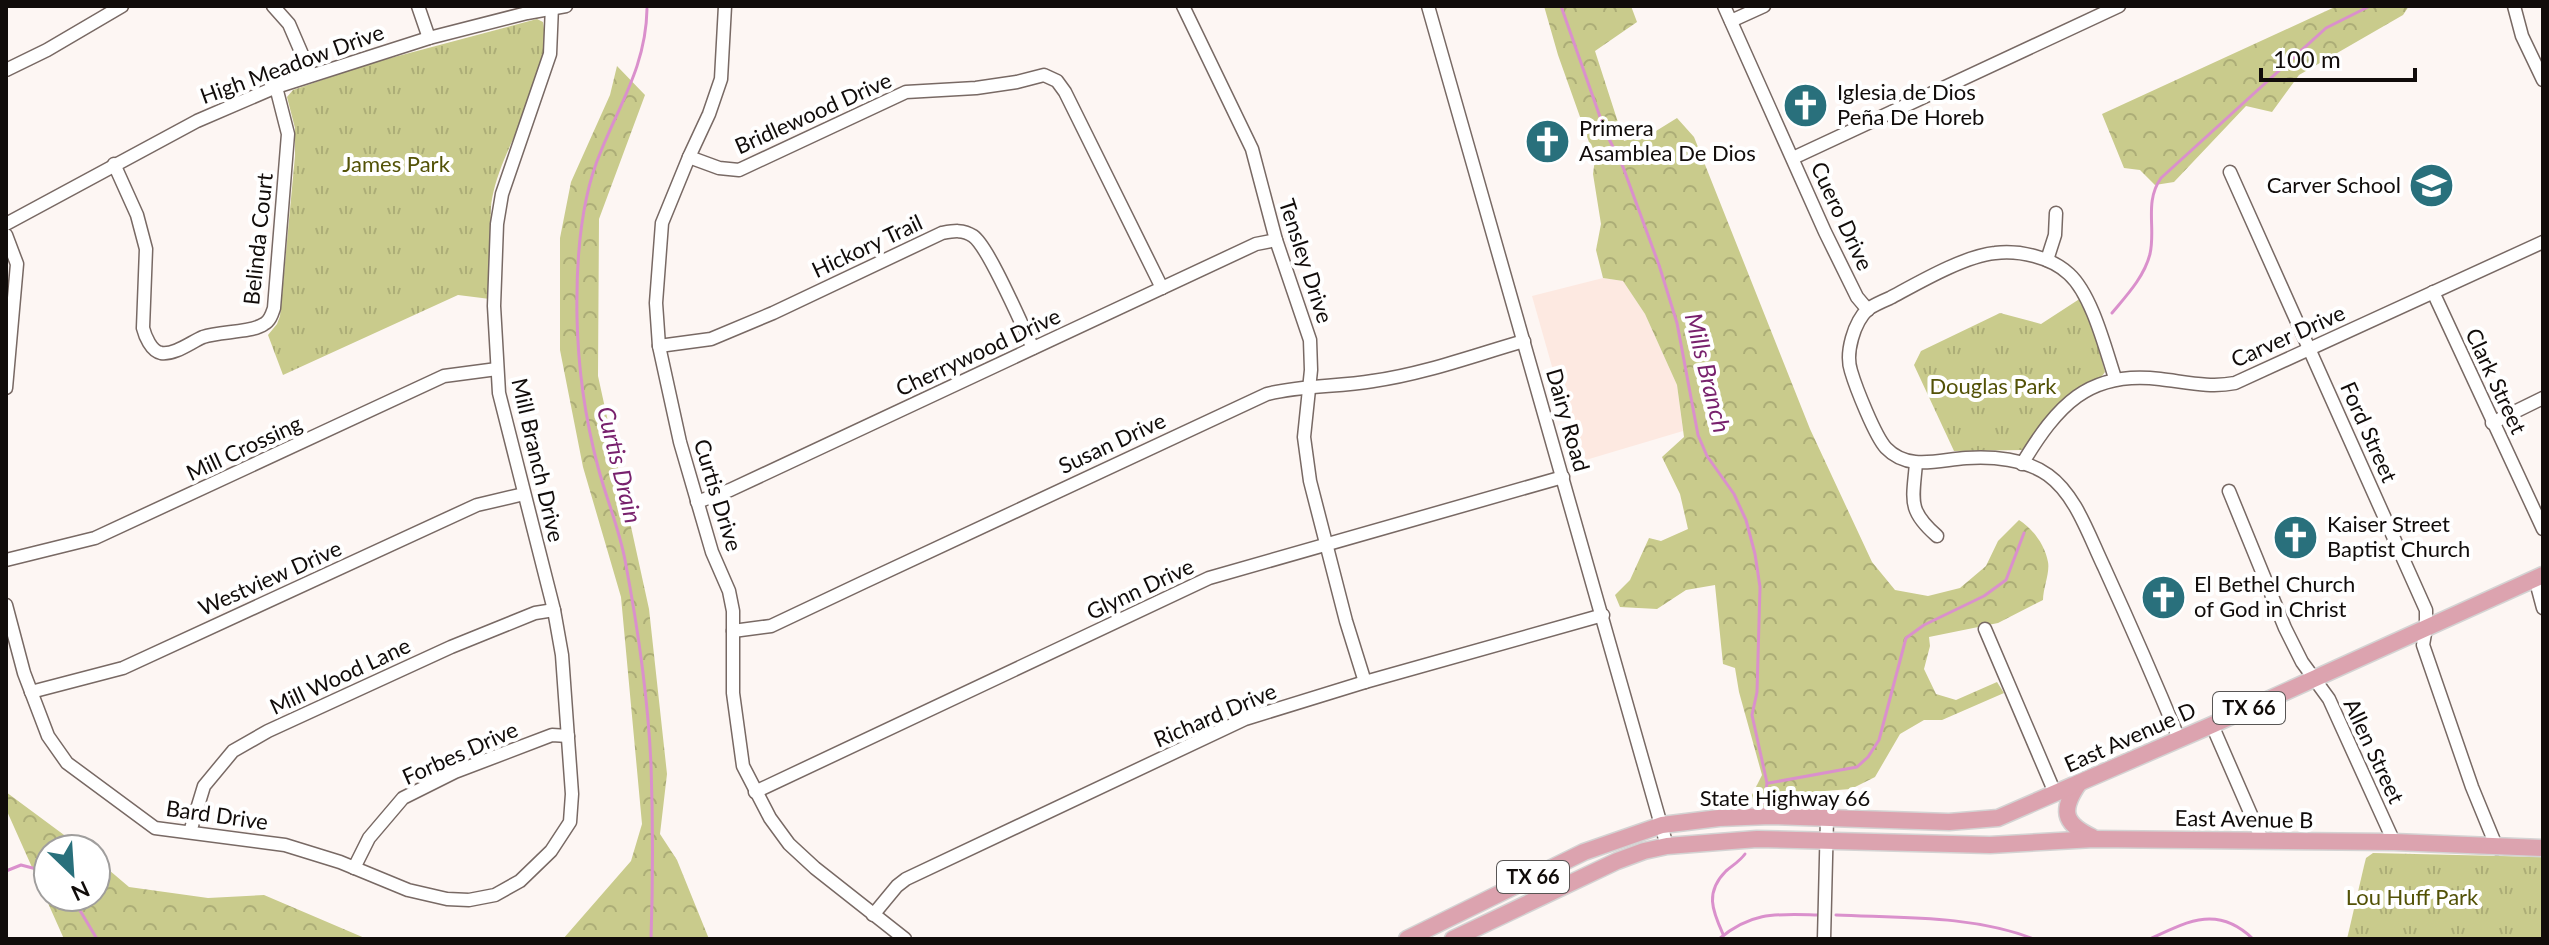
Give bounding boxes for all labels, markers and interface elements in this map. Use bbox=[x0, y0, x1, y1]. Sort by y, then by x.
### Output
street label: High Meadow Drive bbox=[196, 18, 387, 109]
scale bar bbox=[2261, 32, 2415, 82]
text: 100 m bbox=[2273, 44, 2341, 73]
street label: Bridlewood Drive bbox=[730, 66, 895, 159]
place label: Iglesia de Dios Peña De Horeb bbox=[1837, 78, 1984, 130]
church icon: Iglesia de Dios Peña De Horeb bbox=[1782, 81, 1830, 129]
place label: Primera Asamblea De Dios bbox=[1579, 114, 1756, 166]
church icon: Primera Asamblea De Dios bbox=[1524, 117, 1572, 165]
park label: James Park bbox=[342, 150, 451, 177]
street label: Cuero Drive bbox=[1806, 157, 1879, 274]
school or university icon: Carver School bbox=[2408, 161, 2456, 209]
place label: Carver School bbox=[2267, 171, 2401, 198]
street label: Belinda Court bbox=[237, 172, 278, 306]
street label: Tensley Drive bbox=[1274, 195, 1339, 326]
street label: Hickory Trail bbox=[807, 208, 926, 283]
street label: Carver Drive bbox=[2227, 298, 2349, 373]
street label: Cherrywood Drive bbox=[891, 302, 1064, 401]
water label: Mills Branch bbox=[1680, 310, 1737, 436]
street label: Clark Street bbox=[2460, 324, 2533, 438]
street label: Dairy Road bbox=[1541, 365, 1596, 474]
park label: Douglas Park bbox=[1929, 372, 2057, 399]
street label: Mill Branch Drive bbox=[506, 375, 570, 545]
street label: Ford Street bbox=[2335, 377, 2404, 486]
water label: Curtis Drain bbox=[592, 403, 649, 526]
street label: Susan Drive bbox=[1054, 406, 1170, 479]
street label: Mill Crossing bbox=[182, 409, 306, 486]
street label: Curtis Drive bbox=[689, 435, 748, 554]
place label: Kaiser Street Baptist Church bbox=[2327, 510, 2470, 562]
church icon: Kaiser Street Baptist Church bbox=[2272, 513, 2320, 561]
street label: Westview Drive bbox=[194, 534, 345, 621]
street label: Glynn Drive bbox=[1082, 552, 1198, 625]
place label: El Bethel Church of God in Christ bbox=[2194, 570, 2355, 622]
church icon: El Bethel Church of God in Christ bbox=[2139, 573, 2187, 621]
street label: Mill Wood Lane bbox=[265, 631, 414, 720]
street label: Richard Drive bbox=[1149, 677, 1280, 752]
road number: TX 66 bbox=[2213, 692, 2285, 724]
street label: Allen Street bbox=[2338, 694, 2411, 808]
street label: East Avenue D bbox=[2060, 696, 2200, 778]
street label: Forbes Drive bbox=[398, 715, 522, 790]
street label: State Highway 66 bbox=[1700, 784, 1870, 811]
street label: Bard Drive bbox=[164, 794, 270, 835]
street label: East Avenue B bbox=[2175, 804, 2313, 833]
north arrow bbox=[32, 833, 112, 913]
road number: TX 66 bbox=[1497, 861, 1569, 893]
text: N bbox=[67, 876, 94, 907]
park label: Lou Huff Park bbox=[2346, 883, 2479, 910]

